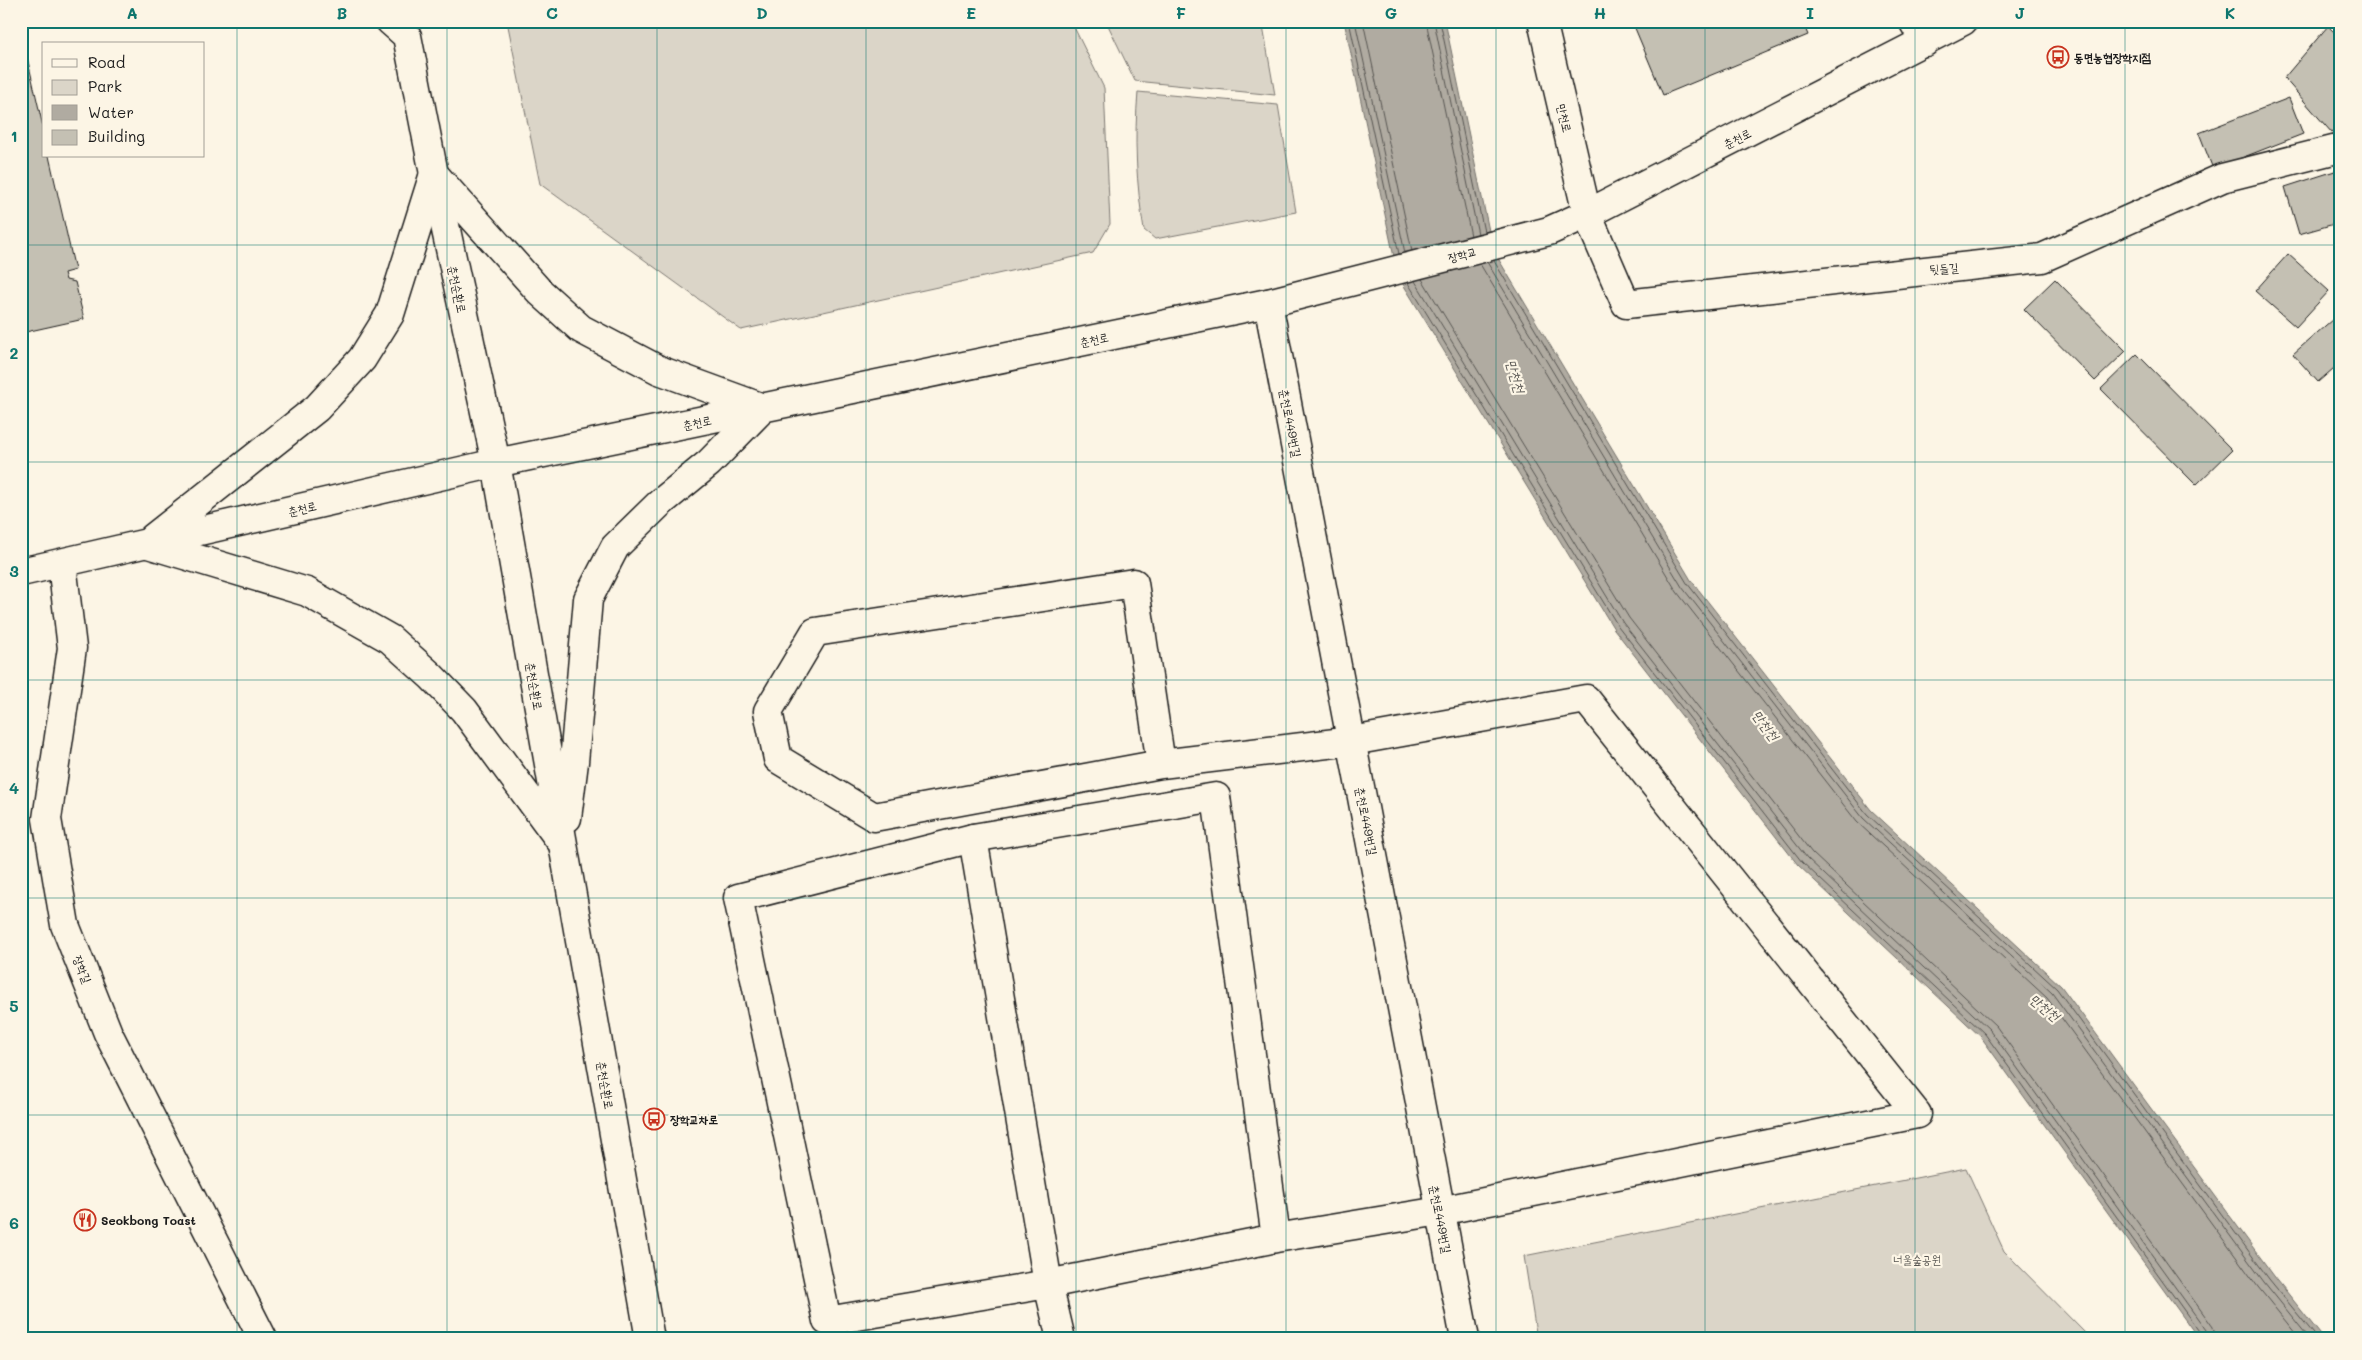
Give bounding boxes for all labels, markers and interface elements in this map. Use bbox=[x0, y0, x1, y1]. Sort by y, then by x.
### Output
text: A bbox=[126, 2, 138, 23]
text: B bbox=[337, 2, 347, 23]
text: C bbox=[546, 2, 558, 23]
text: D bbox=[756, 2, 768, 23]
text: E bbox=[966, 2, 976, 23]
text: F bbox=[1176, 2, 1186, 23]
text: G bbox=[1385, 2, 1397, 23]
text: H bbox=[1594, 2, 1606, 23]
text: I bbox=[1806, 2, 1814, 23]
text: J bbox=[2015, 2, 2025, 23]
text: K bbox=[2225, 2, 2235, 23]
legend bbox=[42, 42, 205, 158]
bus stop icon: 동면농협장학지점 bbox=[2046, 45, 2070, 69]
place label: 동면농협장학지점 bbox=[2074, 49, 2152, 65]
text: Road bbox=[88, 52, 125, 72]
text: Park bbox=[88, 76, 122, 96]
text: Water bbox=[88, 102, 134, 122]
street label: 만천로 bbox=[1554, 102, 1576, 134]
street label: 춘천로 bbox=[1720, 124, 1754, 152]
text: 1 bbox=[10, 125, 18, 146]
text: Building bbox=[88, 126, 145, 146]
street label: 장학교 bbox=[1446, 243, 1478, 265]
street label: 뒷들길 bbox=[1929, 258, 1960, 277]
street label: 춘천순환로 bbox=[445, 264, 471, 314]
street label: 춘천로 bbox=[1078, 328, 1110, 350]
text: 2 bbox=[10, 342, 19, 363]
water label: 만천천 bbox=[1502, 357, 1530, 397]
street label: 춘천로449번길 bbox=[1277, 387, 1306, 459]
street label: 춘천로 bbox=[681, 411, 713, 433]
street label: 춘천로 bbox=[286, 497, 318, 519]
text: 3 bbox=[9, 560, 19, 581]
street label: 춘천순환로 bbox=[523, 661, 547, 711]
water label: 만천천 bbox=[1748, 706, 1785, 746]
text: 4 bbox=[9, 777, 19, 798]
street label: 춘천로449번길 bbox=[1353, 785, 1382, 857]
street label: 장학길 bbox=[70, 953, 96, 986]
water label: 만천천 bbox=[2026, 989, 2065, 1026]
text: 5 bbox=[9, 995, 19, 1016]
street label: 춘천순환로 bbox=[594, 1060, 618, 1110]
bus stop icon: 장학교차로 bbox=[642, 1107, 666, 1131]
place label: 장학교차로 bbox=[670, 1111, 718, 1127]
street label: 춘천로449번길 bbox=[1427, 1183, 1456, 1255]
restaurant icon: Seokbong Toast bbox=[73, 1208, 97, 1232]
text: 6 bbox=[9, 1212, 19, 1233]
place label: Seokbong Toast bbox=[101, 1212, 196, 1228]
park label: 너울숲공원 bbox=[1893, 1251, 1941, 1267]

